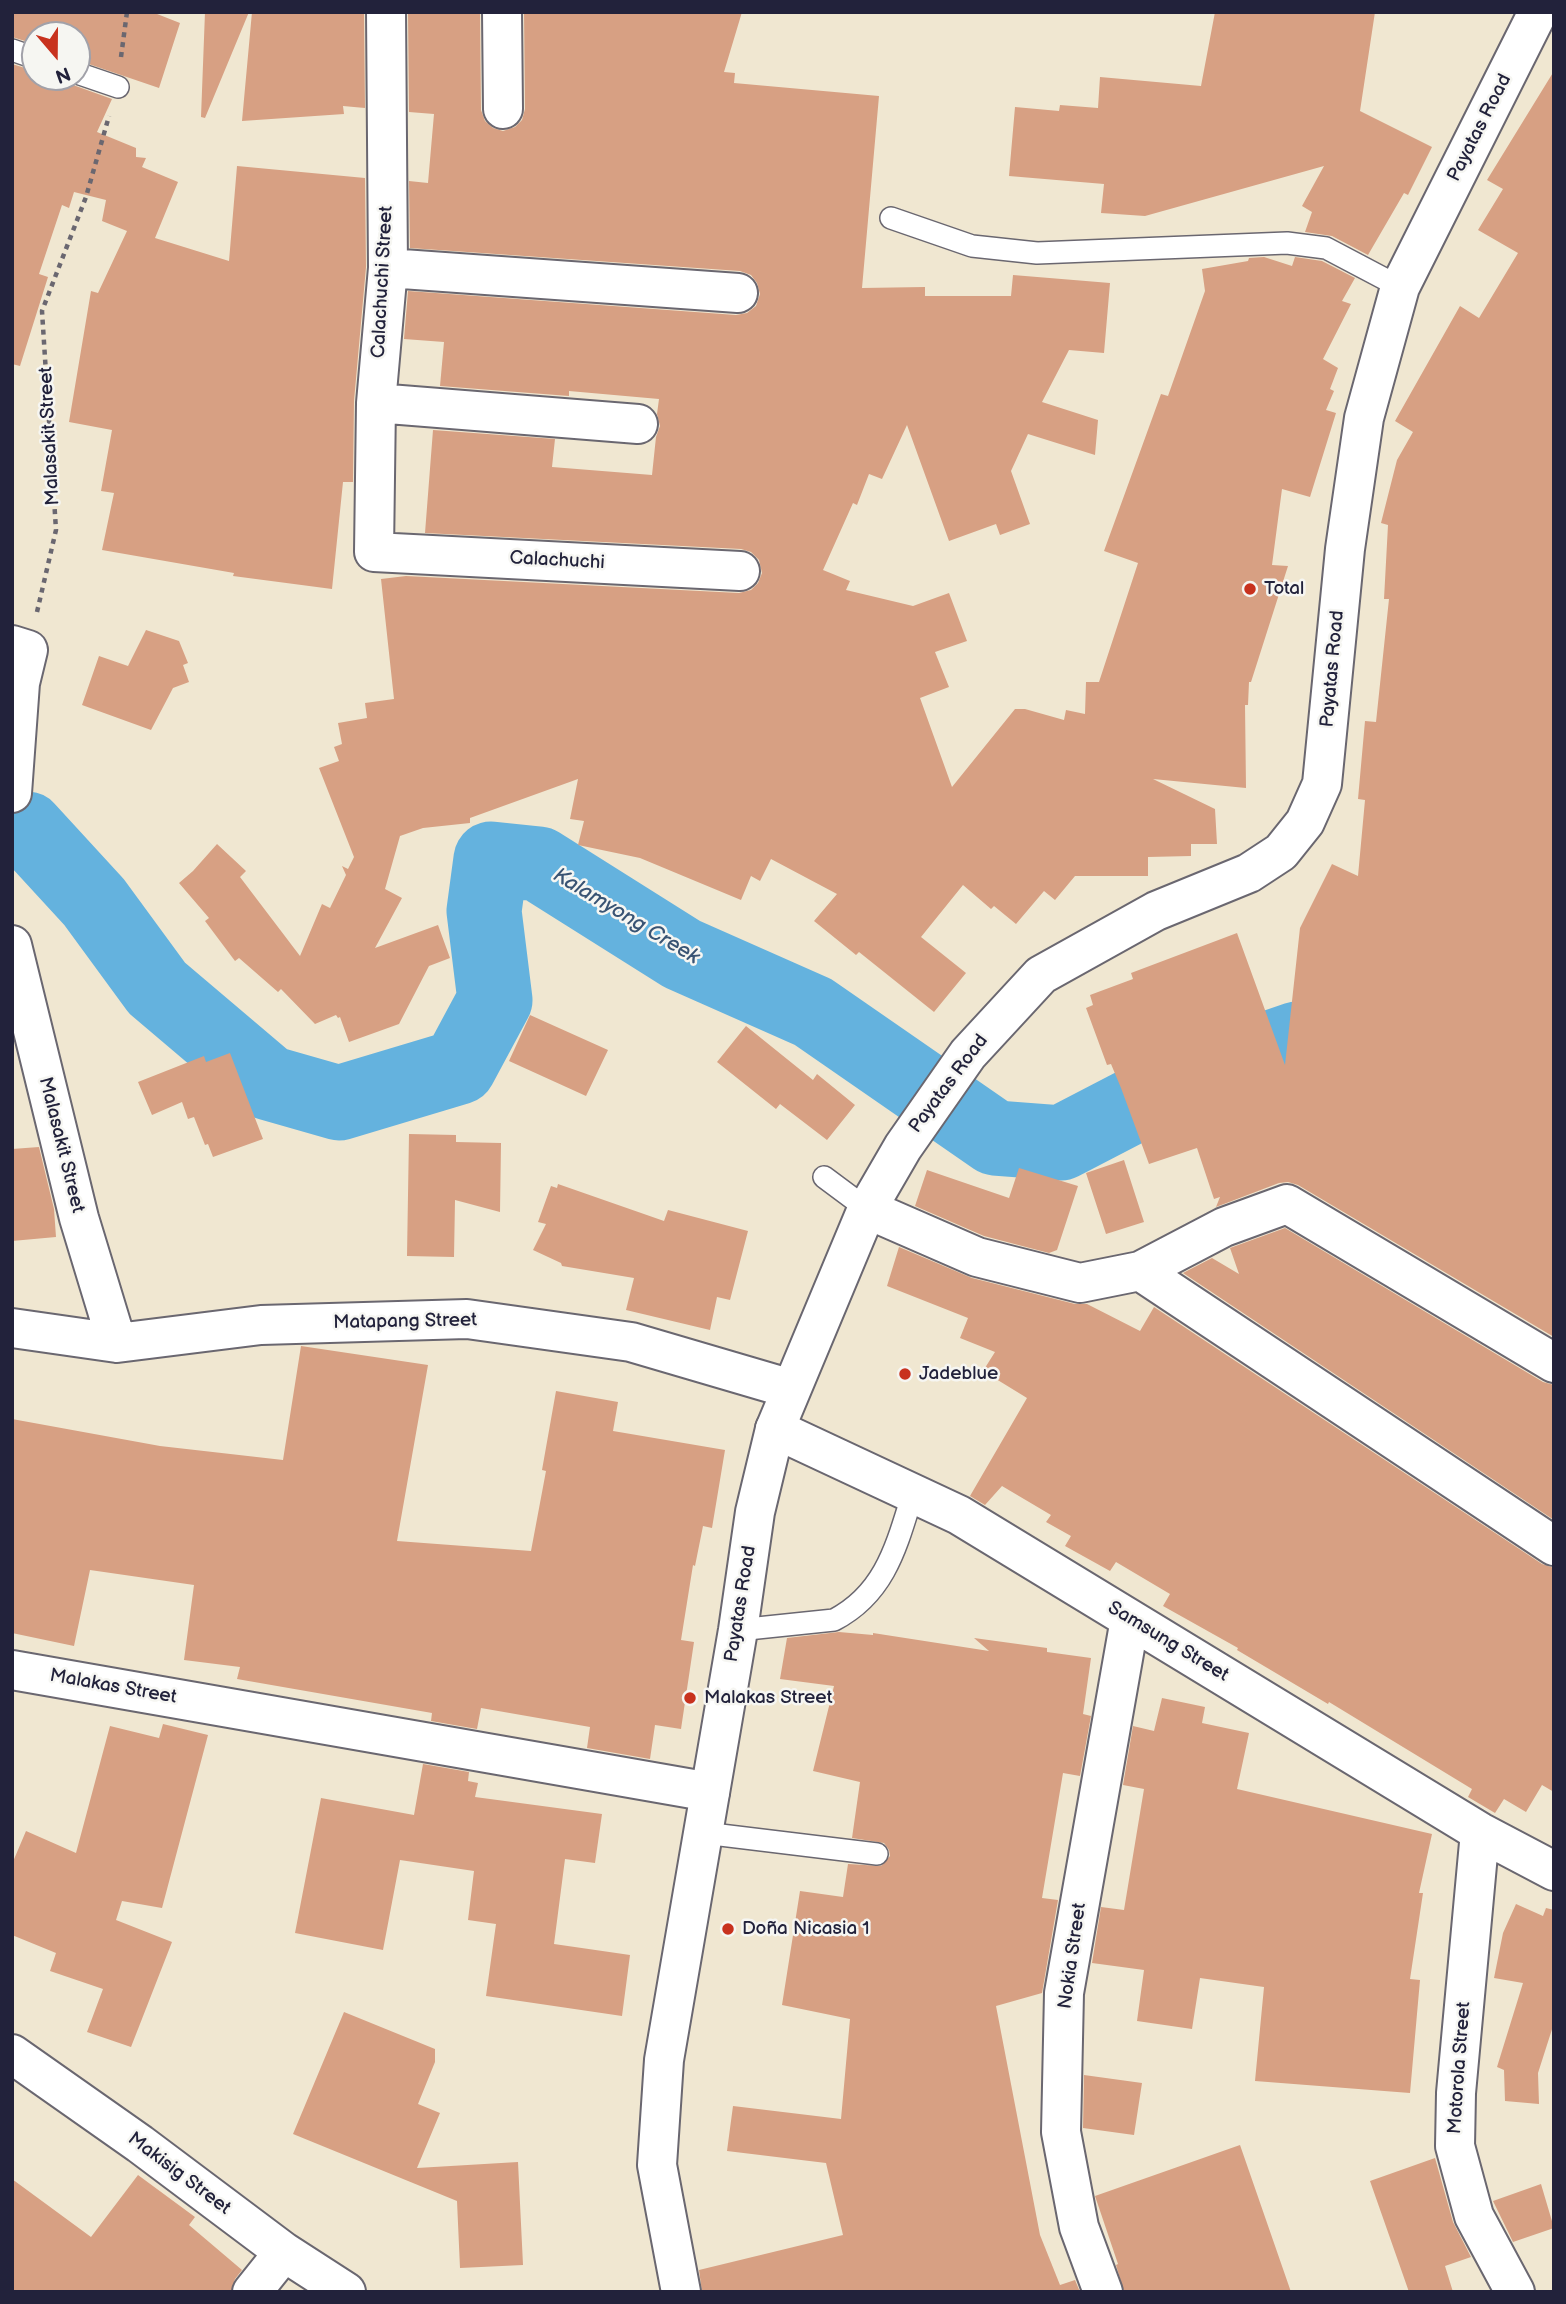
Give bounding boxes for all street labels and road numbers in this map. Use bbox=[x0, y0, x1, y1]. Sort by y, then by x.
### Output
street label: Payatas Road bbox=[1443, 71, 1517, 185]
street label: Calachuchi Street bbox=[368, 205, 398, 359]
street label: Malasakit Street bbox=[35, 366, 65, 506]
street label: Calachuchi bbox=[509, 547, 605, 575]
street label: Payatas Road bbox=[1317, 610, 1349, 728]
street label: Payatas Road bbox=[905, 1030, 993, 1138]
street label: Malasakit Street bbox=[33, 1075, 89, 1215]
street label: Matapang Street bbox=[333, 1309, 477, 1335]
street label: Payatas Road bbox=[721, 1544, 761, 1664]
street label: Samsung Street bbox=[1103, 1597, 1233, 1687]
street label: Malakas Street bbox=[48, 1665, 178, 1709]
street label: Nokia Street bbox=[1054, 1901, 1092, 2011]
street label: Motorola Street bbox=[1444, 2001, 1476, 2135]
street label: Makisig Street bbox=[123, 2128, 235, 2220]

